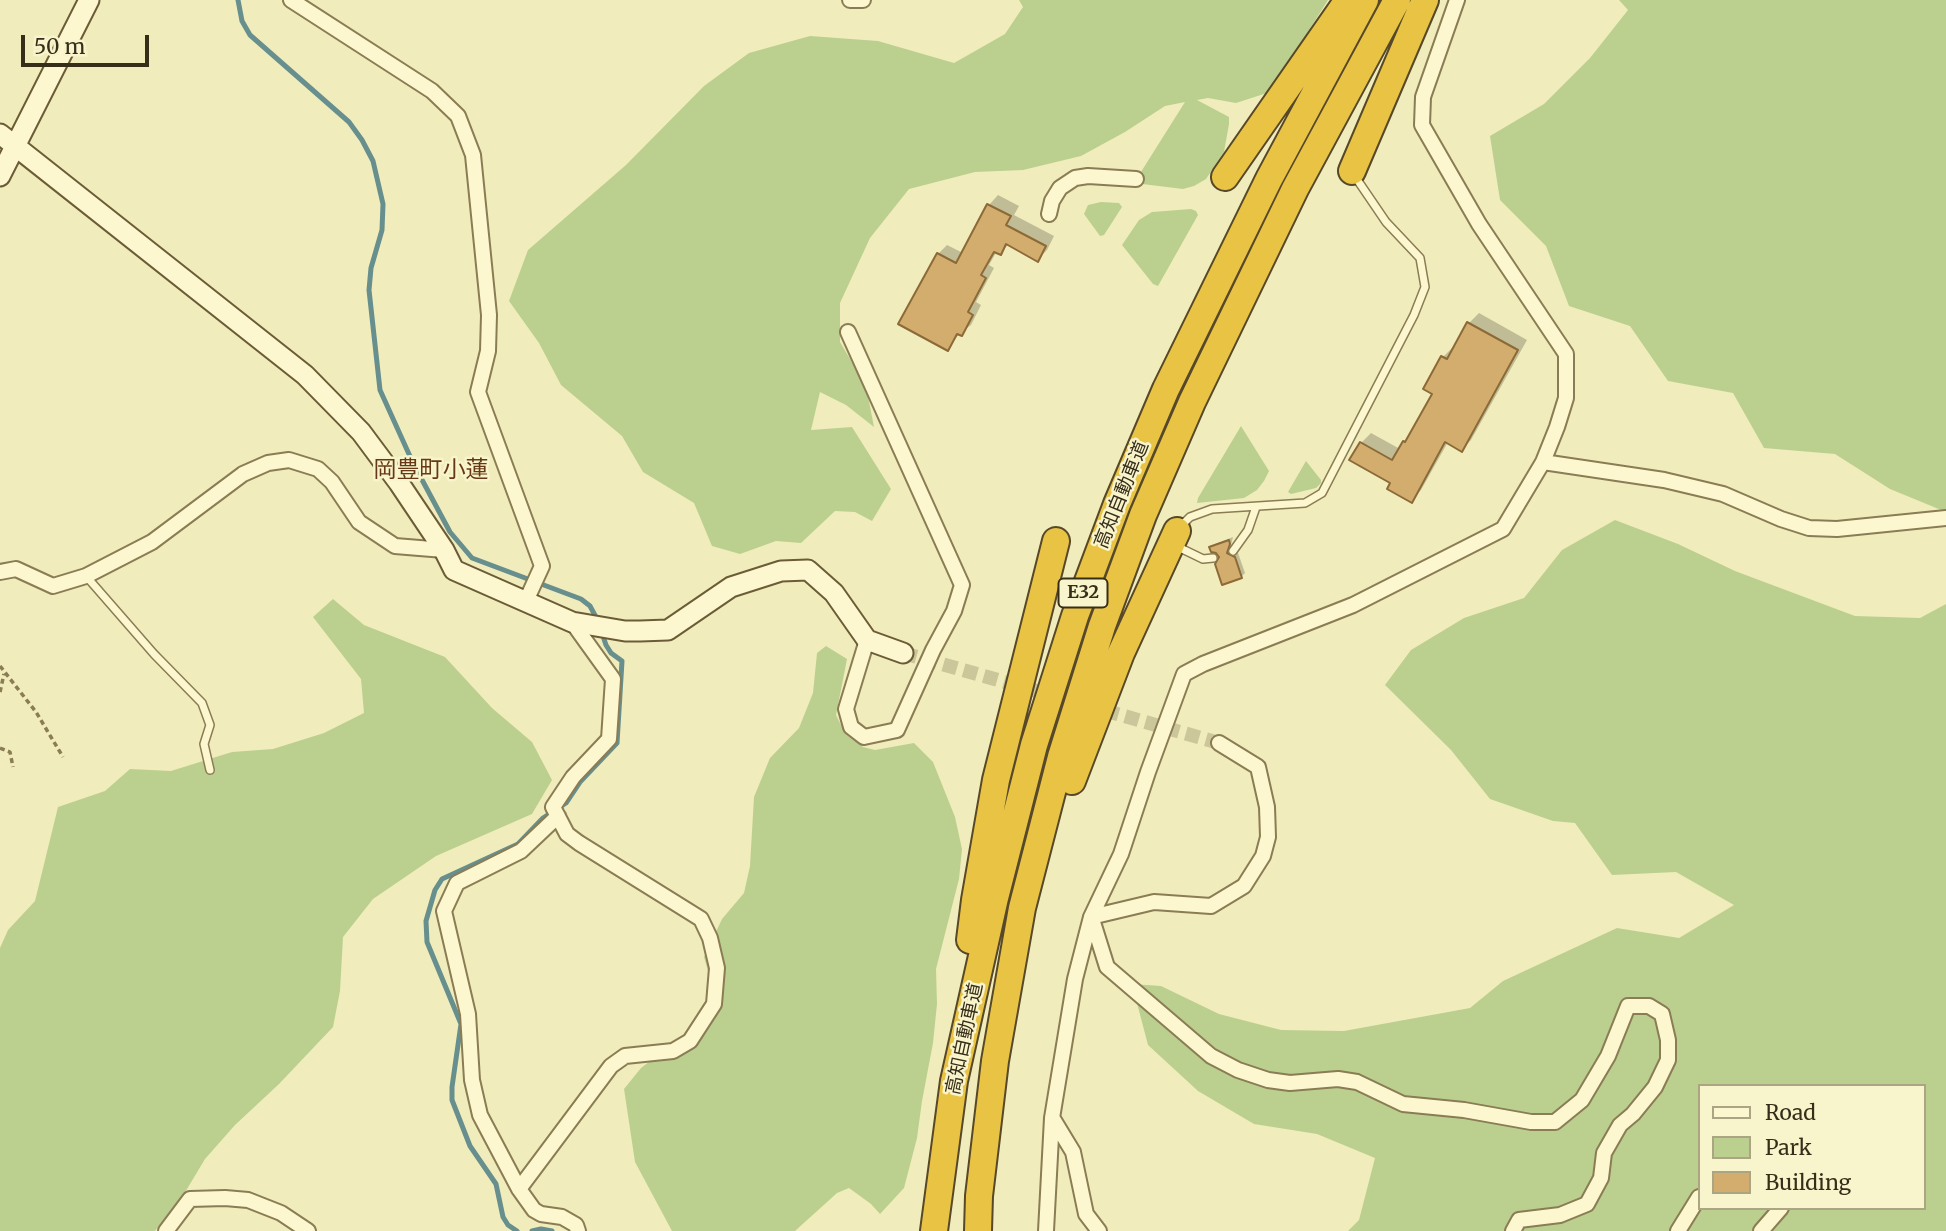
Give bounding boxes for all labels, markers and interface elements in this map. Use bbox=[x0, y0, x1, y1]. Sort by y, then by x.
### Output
scale bar bbox=[24, 21, 152, 65]
text: 50 m bbox=[34, 33, 85, 60]
street label: 高知自動車道 bbox=[1090, 438, 1154, 552]
district label: 岡豊町小蓮 bbox=[374, 456, 488, 484]
road number: E32 bbox=[1058, 578, 1108, 608]
street label: 高知自動車道 bbox=[942, 981, 988, 1097]
legend bbox=[1698, 1084, 1925, 1210]
text: Road bbox=[1765, 1099, 1816, 1126]
text: Park bbox=[1765, 1134, 1812, 1161]
text: Building bbox=[1765, 1169, 1851, 1196]

